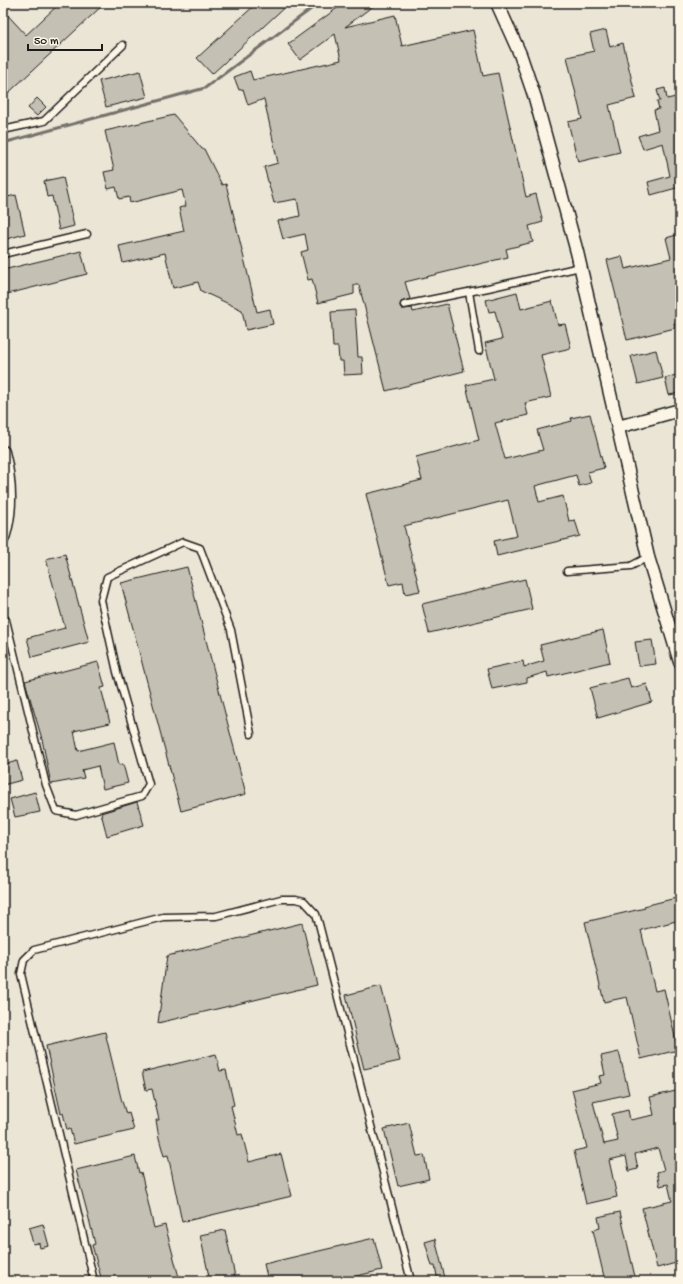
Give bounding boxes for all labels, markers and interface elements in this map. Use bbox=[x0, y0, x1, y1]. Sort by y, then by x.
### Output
scale bar bbox=[28, 26, 102, 52]
text: 50 m bbox=[34, 35, 59, 49]

